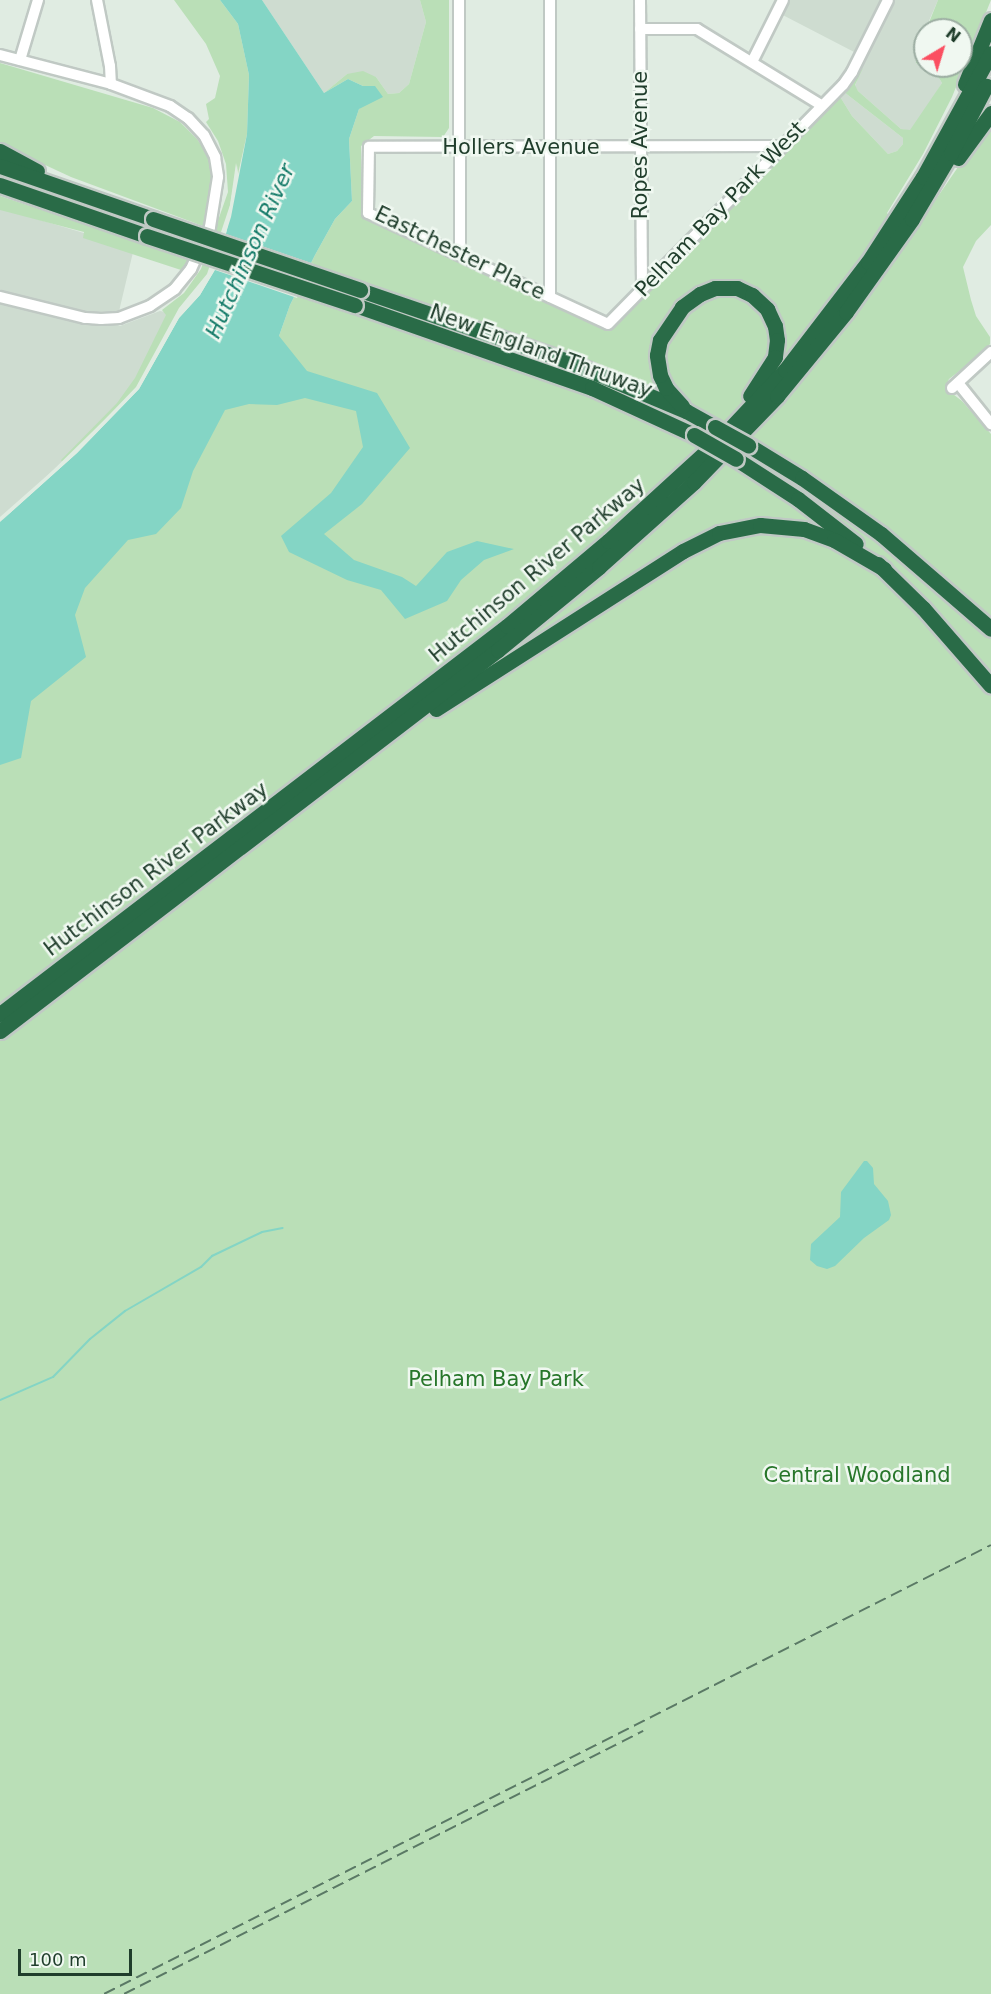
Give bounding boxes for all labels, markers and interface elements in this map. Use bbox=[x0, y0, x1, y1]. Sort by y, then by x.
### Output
north arrow bbox=[913, 18, 973, 78]
text: N bbox=[942, 23, 964, 47]
street label: Ropes Avenue bbox=[627, 71, 653, 219]
street label: Pelham Bay Park West bbox=[630, 116, 810, 302]
street label: Hollers Avenue bbox=[442, 134, 600, 160]
water label: Hutchinson River bbox=[200, 160, 300, 342]
street label: Eastchester Place bbox=[371, 201, 549, 305]
street label: New England Thruway bbox=[426, 299, 656, 403]
street label: Hutchinson River Parkway bbox=[424, 472, 650, 668]
street label: Hutchinson River Parkway bbox=[39, 776, 273, 962]
park label: Pelham Bay Park bbox=[408, 1366, 584, 1392]
park label: Central Woodland bbox=[763, 1462, 951, 1488]
scale bar bbox=[21, 1937, 135, 1975]
text: 100 m bbox=[29, 1949, 87, 1970]

